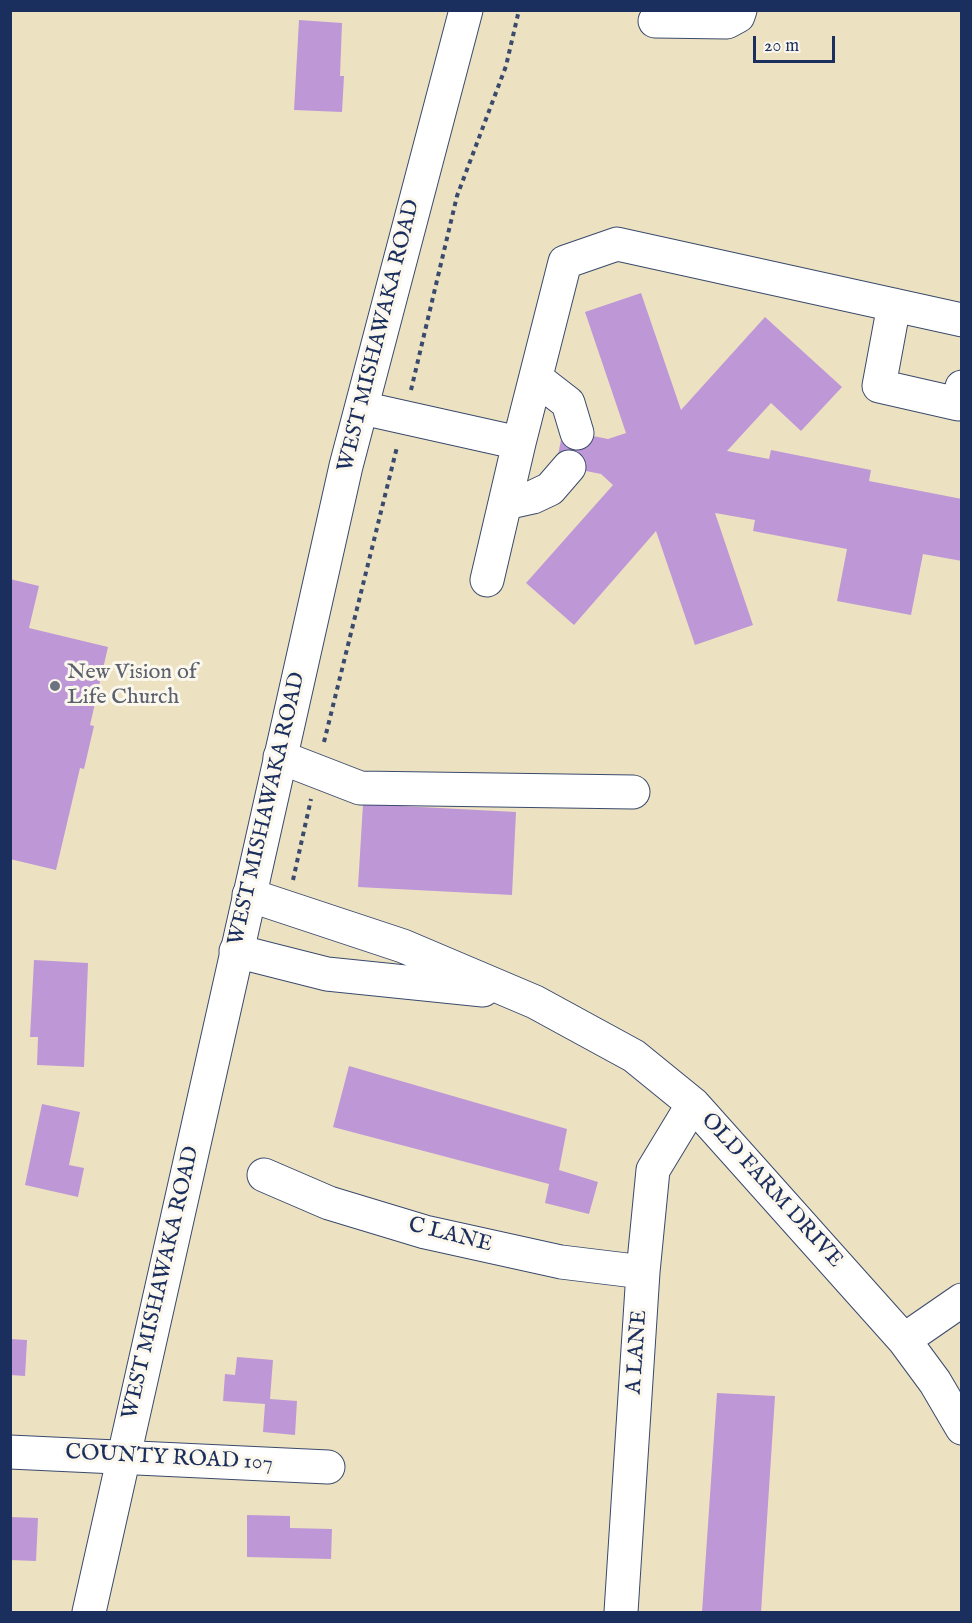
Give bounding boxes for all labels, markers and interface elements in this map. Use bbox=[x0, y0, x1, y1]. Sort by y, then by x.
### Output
scale bar bbox=[756, 24, 838, 62]
text: 20 m bbox=[764, 35, 799, 58]
street label: WEST MISHAWAKA ROAD bbox=[333, 197, 427, 475]
place label: New Vision of Life Church bbox=[67, 660, 197, 712]
street label: WEST MISHAWAKA ROAD bbox=[224, 670, 312, 948]
marker: New Vision of Life Church bbox=[48, 679, 62, 693]
street label: OLD FARM DRIVE bbox=[694, 1108, 848, 1274]
street label: WEST MISHAWAKA ROAD bbox=[118, 1144, 206, 1422]
street label: C LANE bbox=[405, 1213, 495, 1259]
street label: A LANE bbox=[622, 1309, 654, 1395]
street label: COUNTY ROAD 107 bbox=[65, 1440, 273, 1478]

